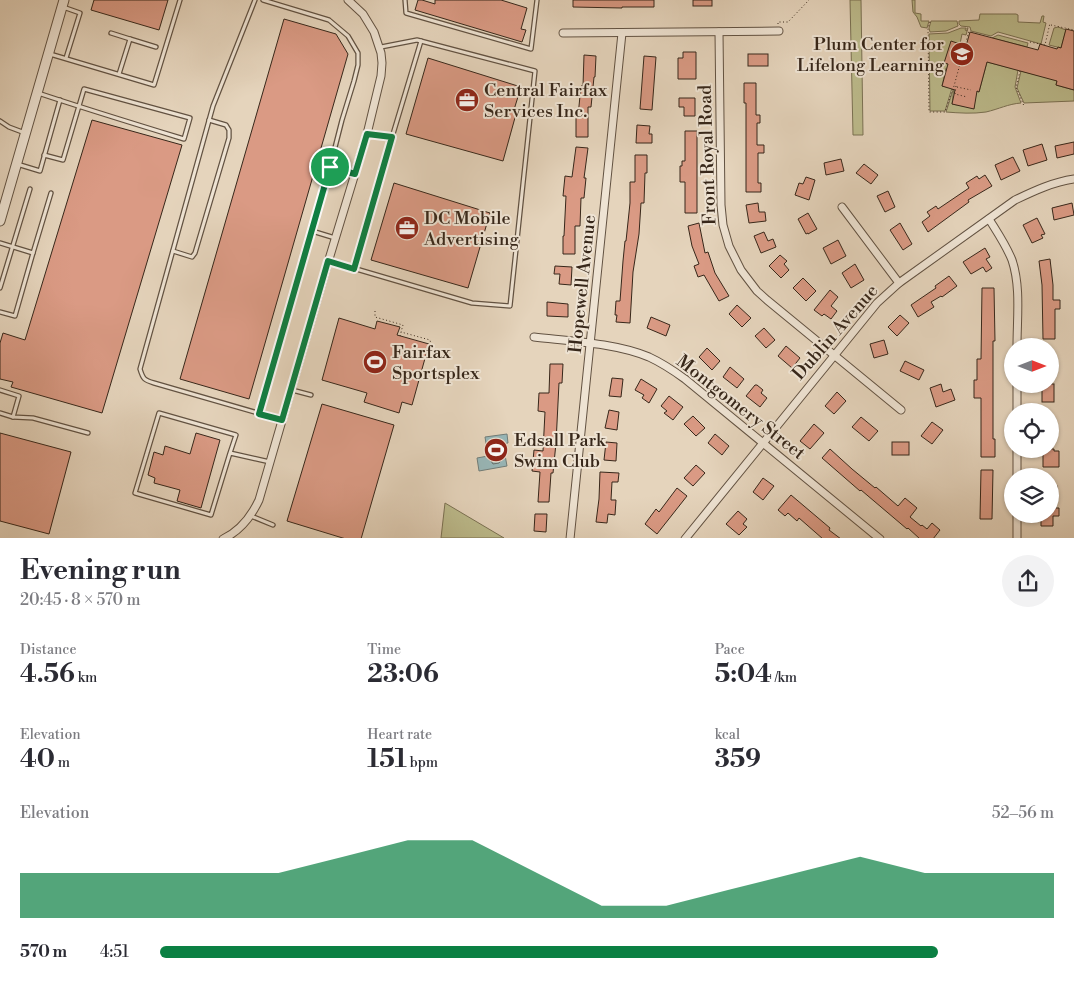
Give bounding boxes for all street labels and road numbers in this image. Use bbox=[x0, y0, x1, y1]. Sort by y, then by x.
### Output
street label: Front Royal Road bbox=[694, 83, 721, 226]
street label: Hopewell Avenue bbox=[564, 214, 601, 354]
street label: Dublin Avenue bbox=[787, 280, 883, 385]
street label: Montgomery Street bbox=[672, 350, 810, 465]

